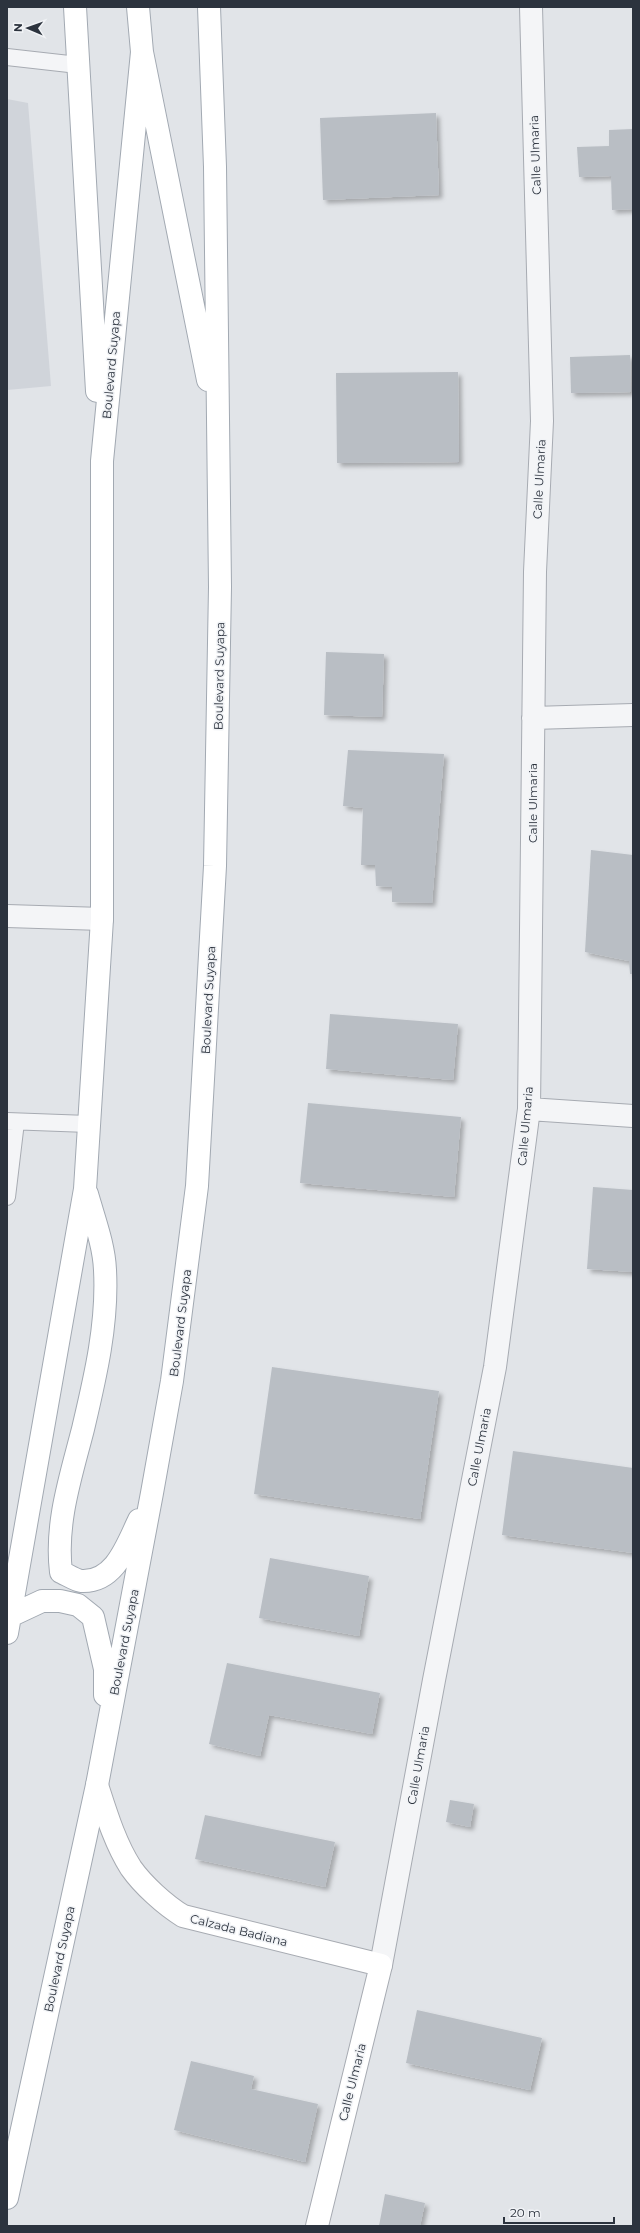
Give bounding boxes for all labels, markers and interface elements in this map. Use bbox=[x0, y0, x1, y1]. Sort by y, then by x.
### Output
north arrow bbox=[8, 8, 48, 48]
text: N bbox=[11, 23, 25, 32]
street label: Calle Ulmaria bbox=[526, 115, 544, 195]
street label: Boulevard Suyapa bbox=[99, 310, 123, 420]
street label: Calle Ulmaria bbox=[529, 439, 549, 519]
street label: Boulevard Suyapa bbox=[211, 622, 227, 730]
street label: Calle Ulmaria bbox=[525, 763, 540, 843]
street label: Boulevard Suyapa bbox=[198, 946, 218, 1054]
street label: Calle Ulmaria bbox=[514, 1086, 536, 1166]
street label: Boulevard Suyapa bbox=[166, 1268, 194, 1378]
street label: Calle Ulmaria bbox=[464, 1406, 494, 1488]
street label: Boulevard Suyapa bbox=[106, 1587, 142, 1697]
street label: Calle Ulmaria bbox=[404, 1724, 432, 1806]
street label: Boulevard Suyapa bbox=[40, 1905, 78, 2013]
street label: Calzada Badiana bbox=[189, 1911, 289, 1949]
street label: Calle Ulmaria bbox=[335, 2041, 369, 2123]
scale bar bbox=[504, 2199, 614, 2225]
text: 20 m bbox=[510, 2205, 541, 2220]

